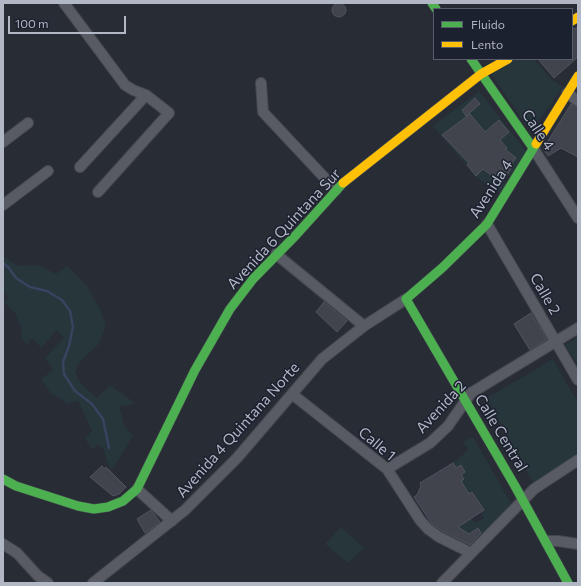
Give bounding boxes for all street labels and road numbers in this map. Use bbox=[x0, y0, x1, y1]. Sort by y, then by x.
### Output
street label: Calle 4 bbox=[518, 106, 558, 154]
street label: Avenida 4 bbox=[465, 156, 517, 222]
street label: Avenida 6 Quintana Sur bbox=[223, 165, 345, 293]
street label: Calle 2 bbox=[526, 270, 564, 318]
street label: Avenida 4 Quintana Norte bbox=[173, 359, 303, 501]
street label: Avenida 2 bbox=[412, 377, 470, 437]
street label: Calle Central bbox=[471, 391, 531, 475]
street label: Calle 1 bbox=[355, 423, 399, 465]

